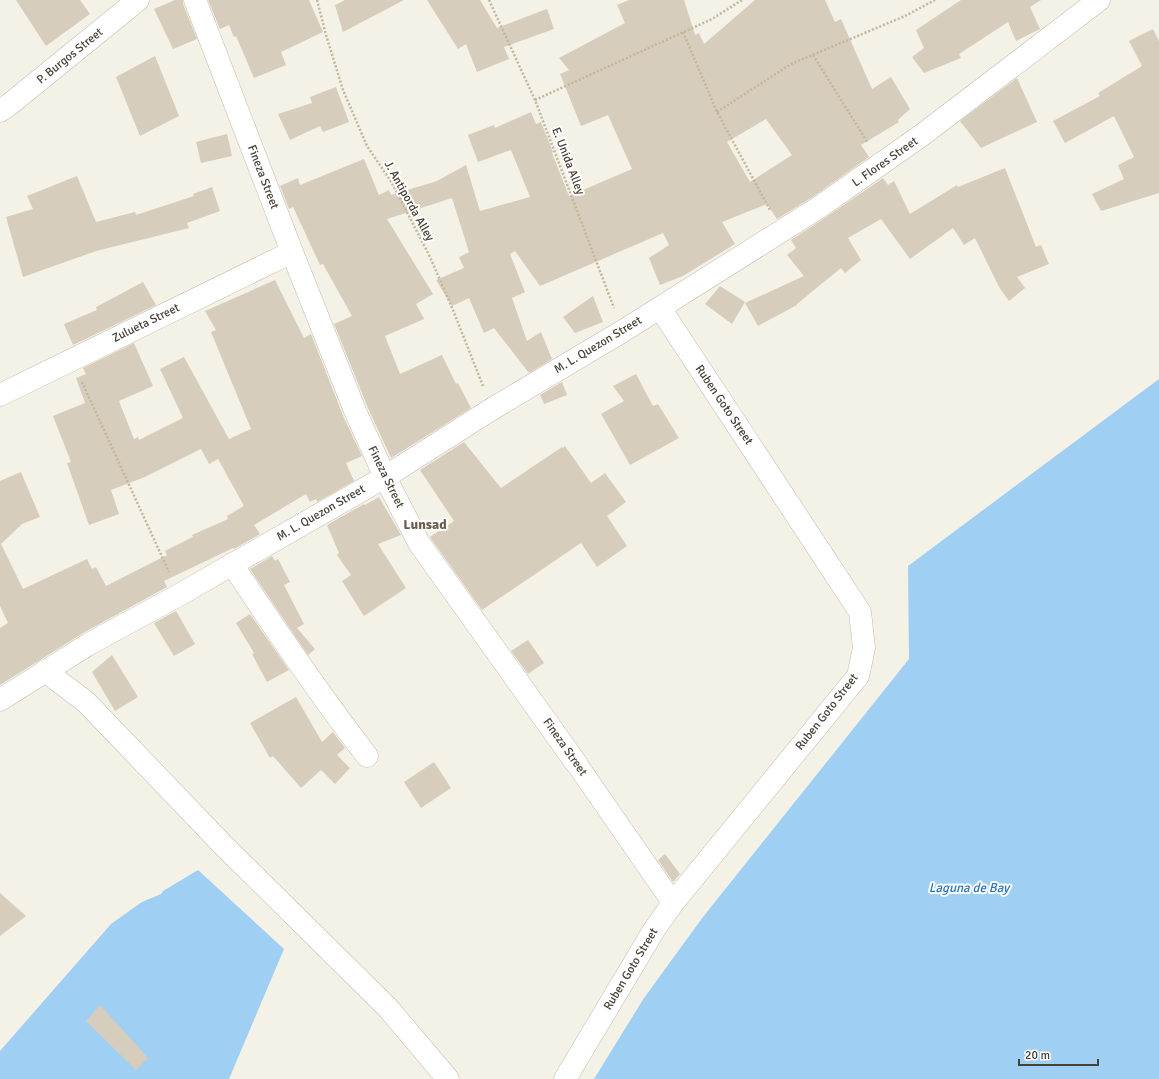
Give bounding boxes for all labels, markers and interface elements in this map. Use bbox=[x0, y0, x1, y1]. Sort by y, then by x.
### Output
street label: P. Burgos Street bbox=[34, 25, 106, 87]
street label: E. Unida Alley bbox=[548, 125, 588, 197]
street label: L. Flores Street bbox=[849, 134, 921, 190]
street label: Fineza Street bbox=[244, 143, 282, 211]
street label: J. Antiporda Alley bbox=[381, 158, 438, 244]
street label: Zulueta Street bbox=[110, 300, 182, 346]
street label: M. L. Quezon Street bbox=[551, 313, 645, 377]
street label: Ruben Goto Street bbox=[692, 362, 756, 448]
street label: Fineza Street bbox=[364, 443, 408, 511]
street label: M. L. Quezon Street bbox=[274, 482, 368, 544]
district label: Lunsad bbox=[403, 516, 447, 533]
street label: Ruben Goto Street bbox=[792, 671, 862, 753]
street label: Fineza Street bbox=[540, 715, 590, 779]
water label: Laguna de Bay bbox=[929, 880, 1011, 896]
street label: Ruben Goto Street bbox=[601, 925, 661, 1013]
scale bar bbox=[1019, 1041, 1098, 1067]
text: 20 m bbox=[1025, 1048, 1050, 1063]

